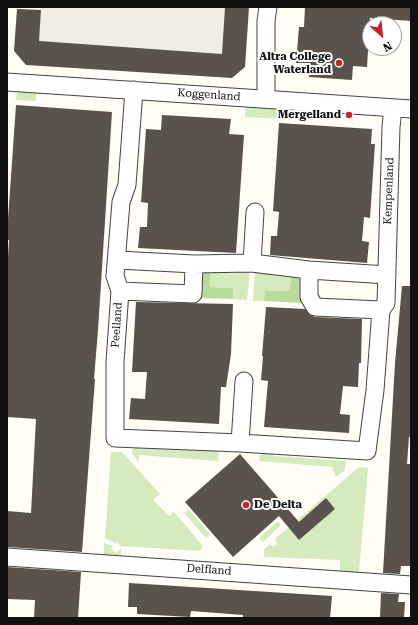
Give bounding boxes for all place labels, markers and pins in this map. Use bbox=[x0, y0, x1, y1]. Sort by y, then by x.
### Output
place label: Altra College Waterland bbox=[259, 50, 331, 76]
marker: Altra College Waterland bbox=[334, 58, 344, 68]
place label: Mergelland bbox=[278, 108, 341, 122]
marker: Mergelland bbox=[344, 110, 354, 120]
place label: De Delta bbox=[254, 498, 302, 512]
marker: De Delta bbox=[241, 500, 251, 510]

